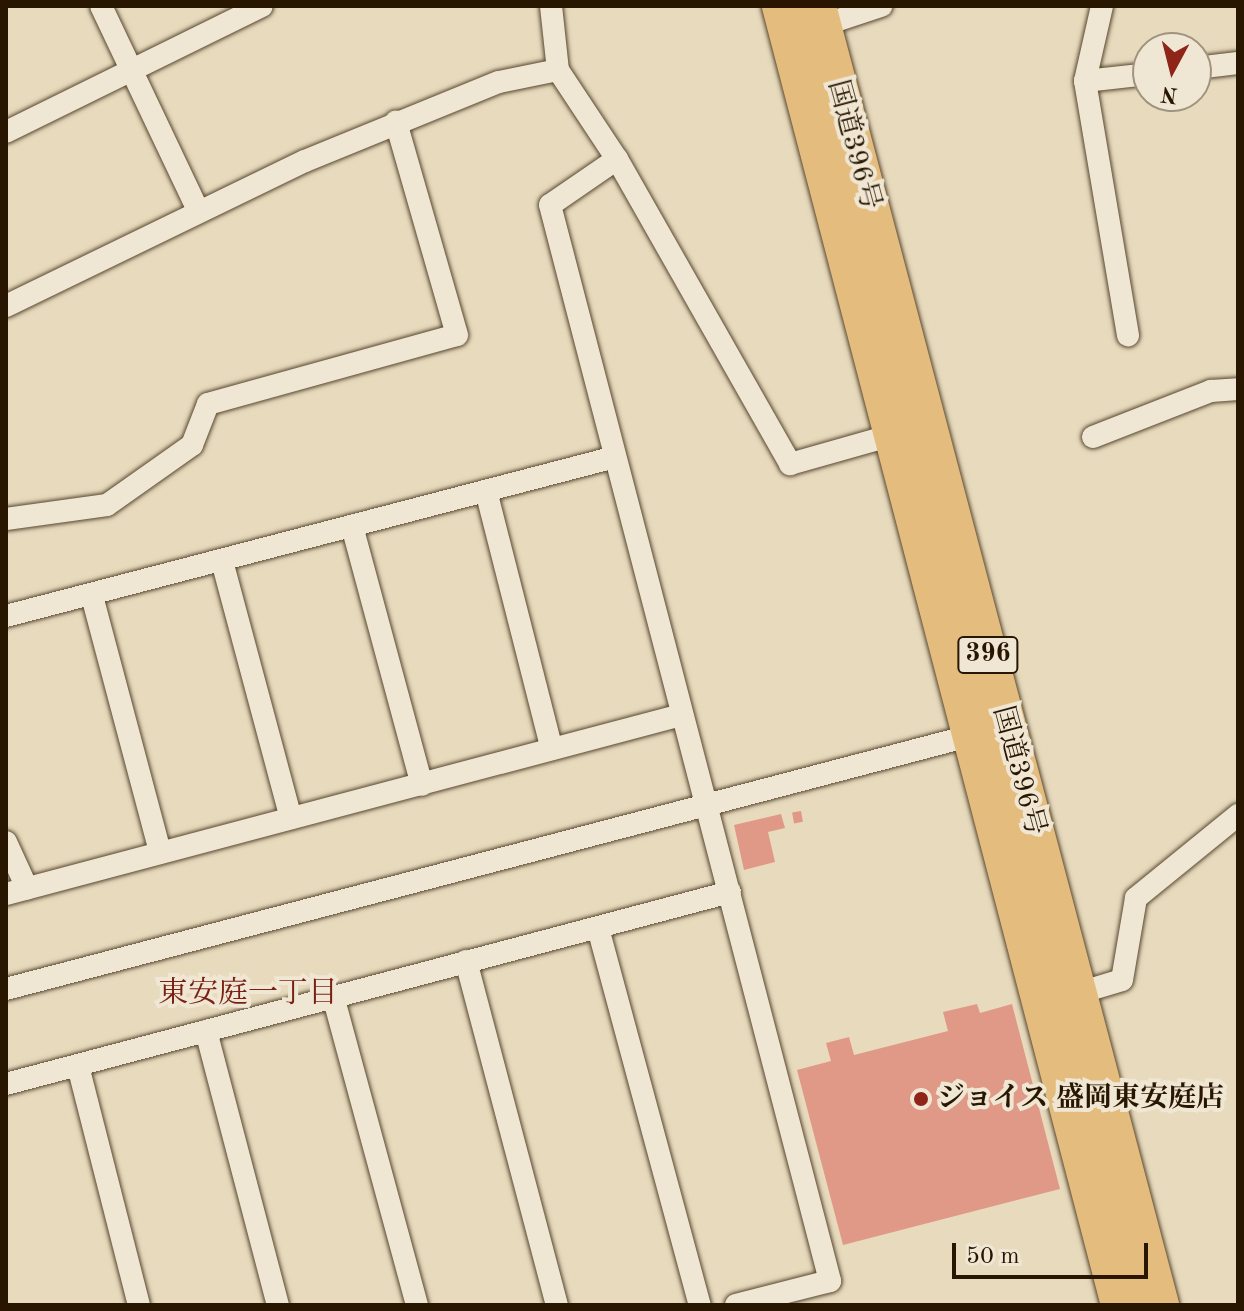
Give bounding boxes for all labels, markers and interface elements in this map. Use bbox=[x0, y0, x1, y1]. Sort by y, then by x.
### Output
north arrow bbox=[1132, 32, 1212, 112]
street label: 国道396号 bbox=[820, 77, 886, 213]
text: N bbox=[1160, 82, 1179, 106]
road number: 396 bbox=[956, 633, 1020, 677]
street label: 国道396号 bbox=[985, 703, 1051, 839]
district label: 東安庭一丁目 bbox=[158, 976, 338, 1012]
place label: ジョイス 盛岡東安庭店 bbox=[937, 1082, 1225, 1116]
marker: ジョイス 盛岡東安庭店 bbox=[912, 1090, 930, 1108]
scale bar bbox=[956, 1227, 1152, 1277]
text: 50 m bbox=[966, 1245, 1020, 1269]

